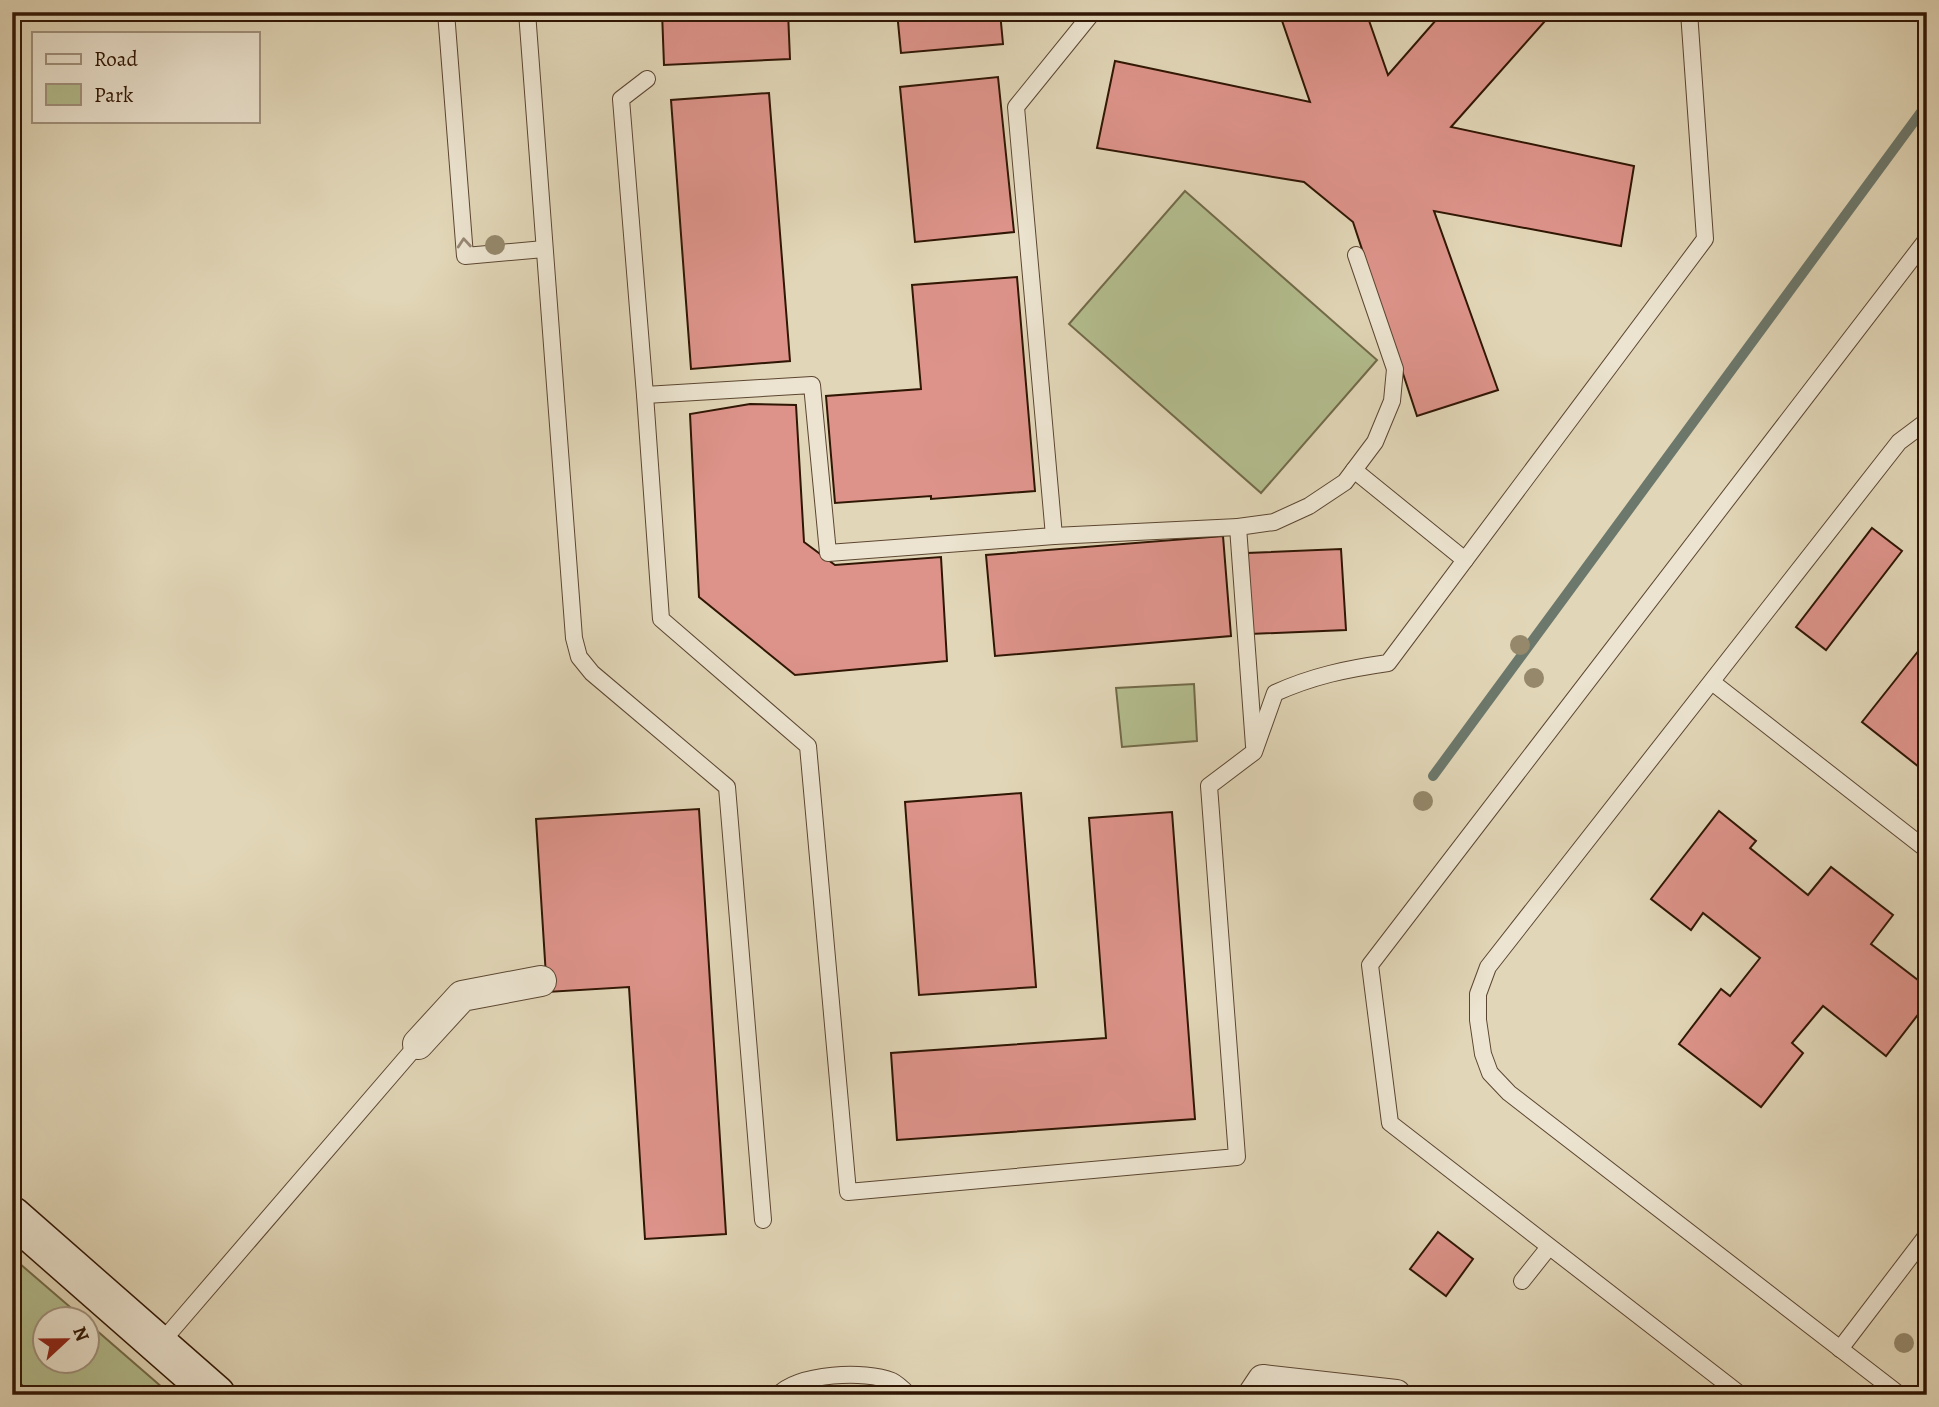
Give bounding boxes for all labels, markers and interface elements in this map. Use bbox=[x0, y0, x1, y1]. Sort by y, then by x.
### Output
legend bbox=[32, 32, 259, 122]
text: Road bbox=[94, 45, 138, 73]
text: Park bbox=[94, 81, 134, 109]
one-way arrow bbox=[457, 237, 472, 248]
north arrow bbox=[32, 1306, 102, 1376]
text: N bbox=[66, 1323, 96, 1345]

